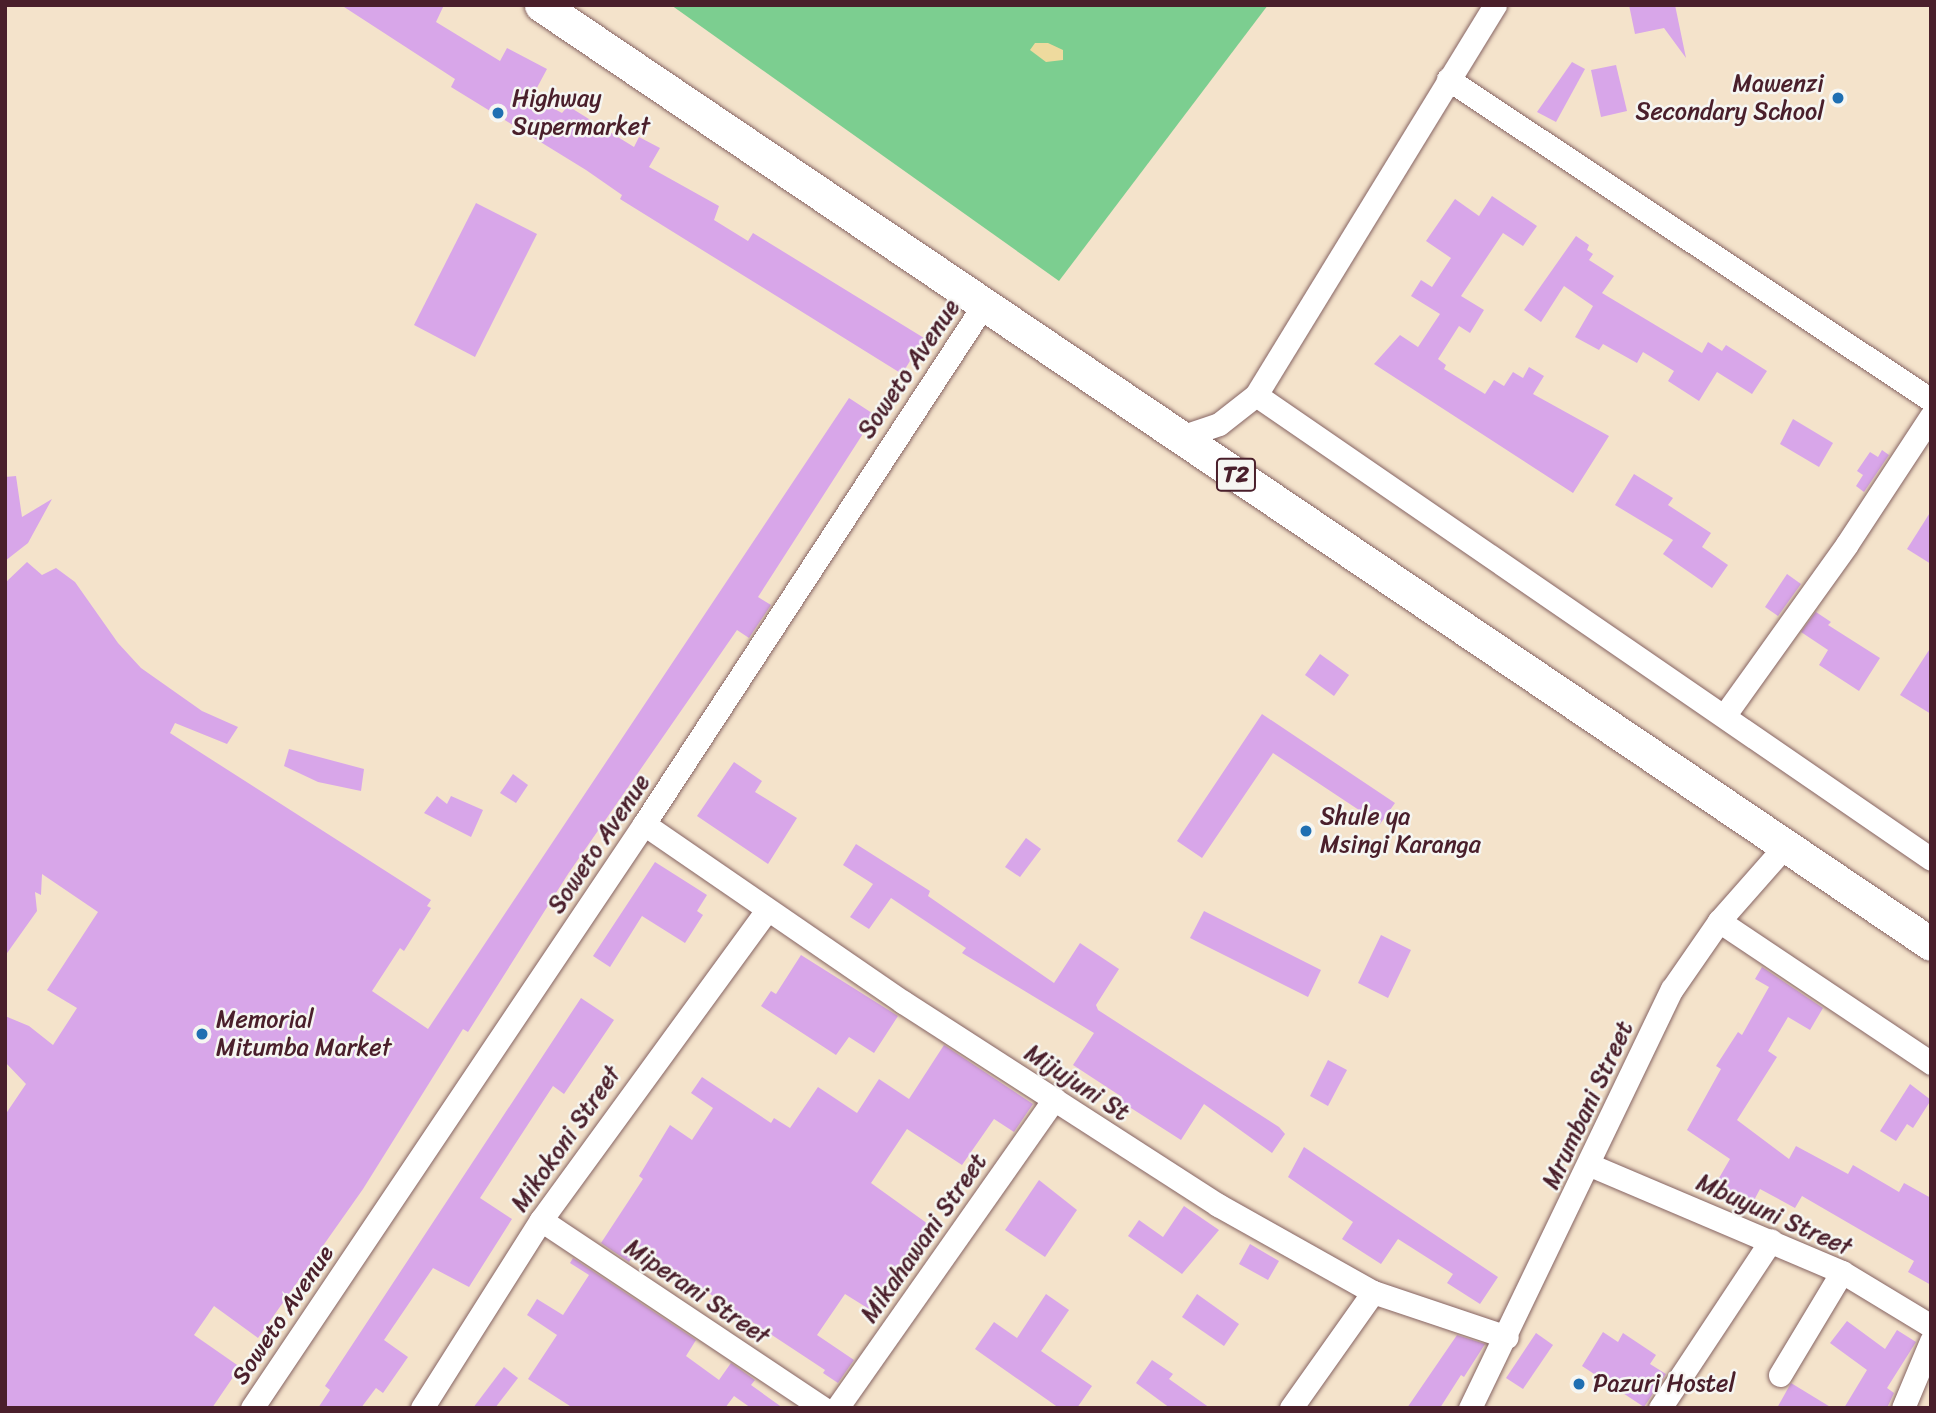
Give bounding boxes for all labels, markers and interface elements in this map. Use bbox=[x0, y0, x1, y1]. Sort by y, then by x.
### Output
place label: Mawenzi Secondary School bbox=[1635, 70, 1824, 126]
place label: Highway Supermarket bbox=[512, 85, 650, 141]
marker: Mawenzi Secondary School bbox=[1830, 90, 1846, 106]
marker: Highway Supermarket bbox=[490, 105, 506, 121]
street label: Soweto Avenue bbox=[852, 294, 966, 444]
road number: T2 bbox=[1215, 456, 1257, 495]
street label: Soweto Avenue bbox=[542, 769, 656, 919]
place label: Shule ya Msingi Karanga bbox=[1320, 803, 1481, 859]
marker: Shule ya Msingi Karanga bbox=[1298, 823, 1314, 839]
place label: Memorial Mitumba Market bbox=[216, 1006, 391, 1062]
street label: Mrumbani Street bbox=[1537, 1017, 1639, 1193]
marker: Memorial Mitumba Market bbox=[194, 1026, 210, 1042]
street label: Mijujuni St bbox=[1019, 1039, 1135, 1127]
street label: Mikokoni Street bbox=[505, 1061, 627, 1217]
street label: Mikahawani Street bbox=[855, 1148, 993, 1328]
street label: Mbuyuni Street bbox=[1692, 1168, 1856, 1262]
street label: Miperani Street bbox=[619, 1233, 775, 1351]
street label: Soweto Avenue bbox=[226, 1240, 340, 1390]
place label: Pazuri Hostel bbox=[1593, 1370, 1736, 1398]
marker: Pazuri Hostel bbox=[1571, 1376, 1587, 1392]

